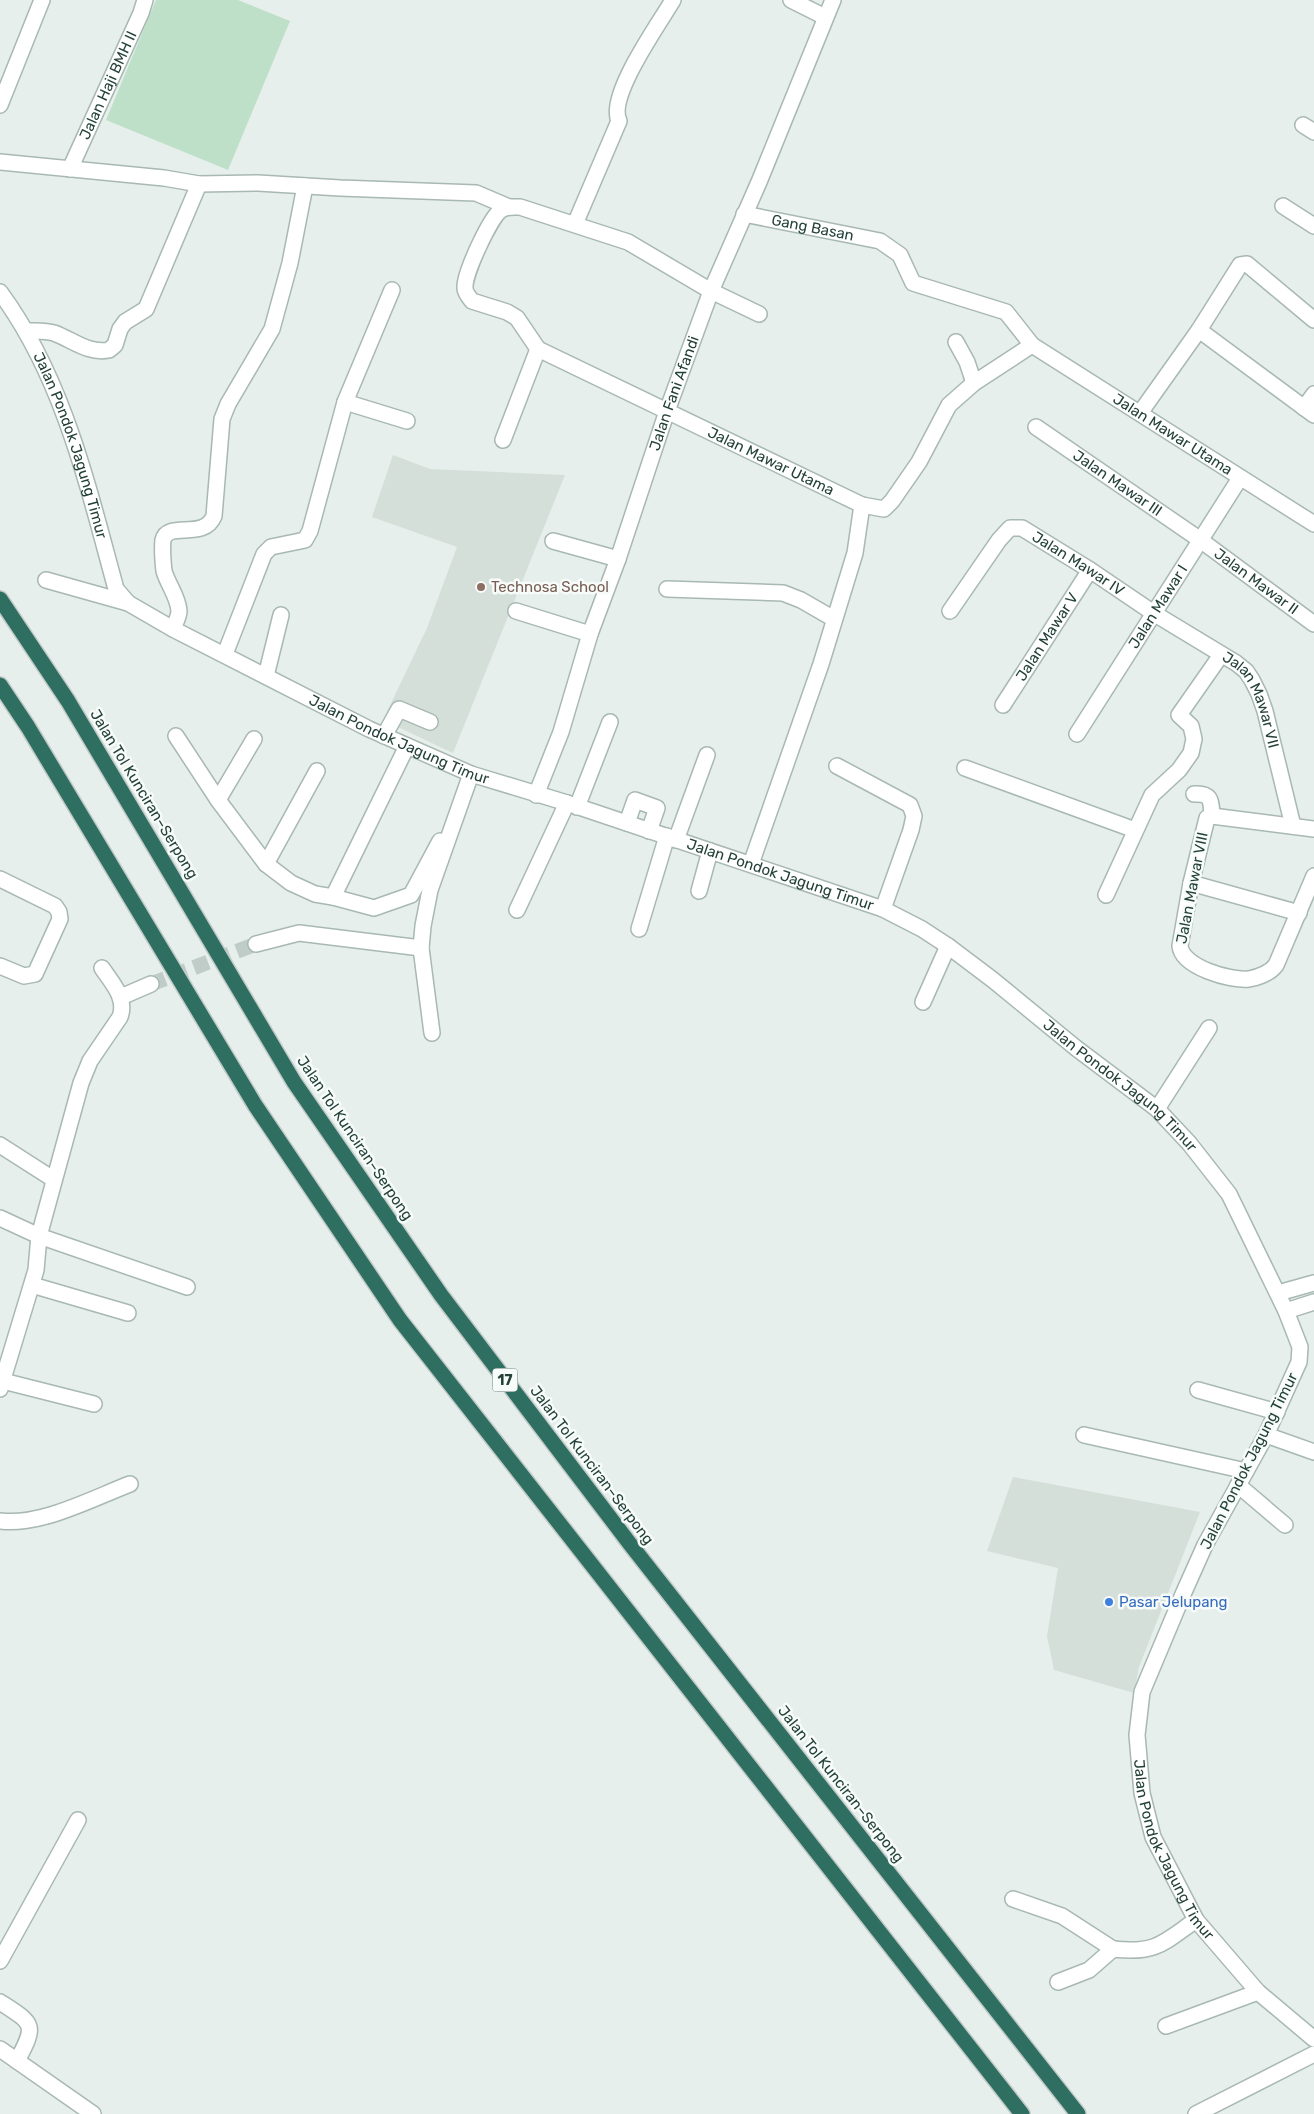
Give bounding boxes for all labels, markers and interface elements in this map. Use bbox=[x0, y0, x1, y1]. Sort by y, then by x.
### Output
street label: Jalan Haji BMH II bbox=[76, 28, 141, 142]
street label: Gang Basan bbox=[770, 211, 855, 245]
street label: Jalan Fani Afandi bbox=[646, 333, 703, 453]
street label: Jalan Pondok Jagung Timur bbox=[29, 349, 111, 541]
street label: Jalan Mawar Utama bbox=[1110, 390, 1236, 479]
street label: Jalan Mawar Utama bbox=[705, 423, 837, 499]
street label: Jalan Mawar III bbox=[1070, 446, 1166, 520]
street label: Jalan Mawar IV bbox=[1029, 527, 1128, 600]
street label: Jalan Mawar II bbox=[1211, 544, 1302, 618]
street label: Jalan Mawar I bbox=[1125, 561, 1191, 652]
place label: Technosa School bbox=[491, 578, 609, 596]
marker: Technosa School bbox=[475, 581, 487, 593]
street label: Jalan Mawar V bbox=[1012, 589, 1082, 684]
street label: Jalan Mawar VII bbox=[1219, 648, 1283, 750]
street label: Jalan Pondok Jagung Timur bbox=[306, 691, 491, 788]
street label: Jalan Tol Kunciran–Serpong bbox=[86, 706, 202, 882]
street label: Jalan Mawar VIII bbox=[1172, 831, 1212, 945]
street label: Jalan Pondok Jagung Timur bbox=[685, 835, 876, 914]
street label: Jalan Pondok Jagung Timur bbox=[1039, 1016, 1201, 1155]
street label: Jalan Tol Kunciran–Serpong bbox=[293, 1052, 417, 1224]
road number: 17 bbox=[492, 1368, 518, 1392]
street label: Jalan Pondok Jagung Timur bbox=[1197, 1369, 1302, 1552]
street label: Jalan Tol Kunciran–Serpong bbox=[526, 1382, 658, 1548]
place label: Pasar Jelupang bbox=[1119, 1593, 1228, 1611]
marker: Pasar Jelupang bbox=[1103, 1596, 1115, 1608]
street label: Jalan Tol Kunciran–Serpong bbox=[774, 1702, 908, 1866]
street label: Jalan Pondok Jagung Timur bbox=[1130, 1758, 1218, 1944]

